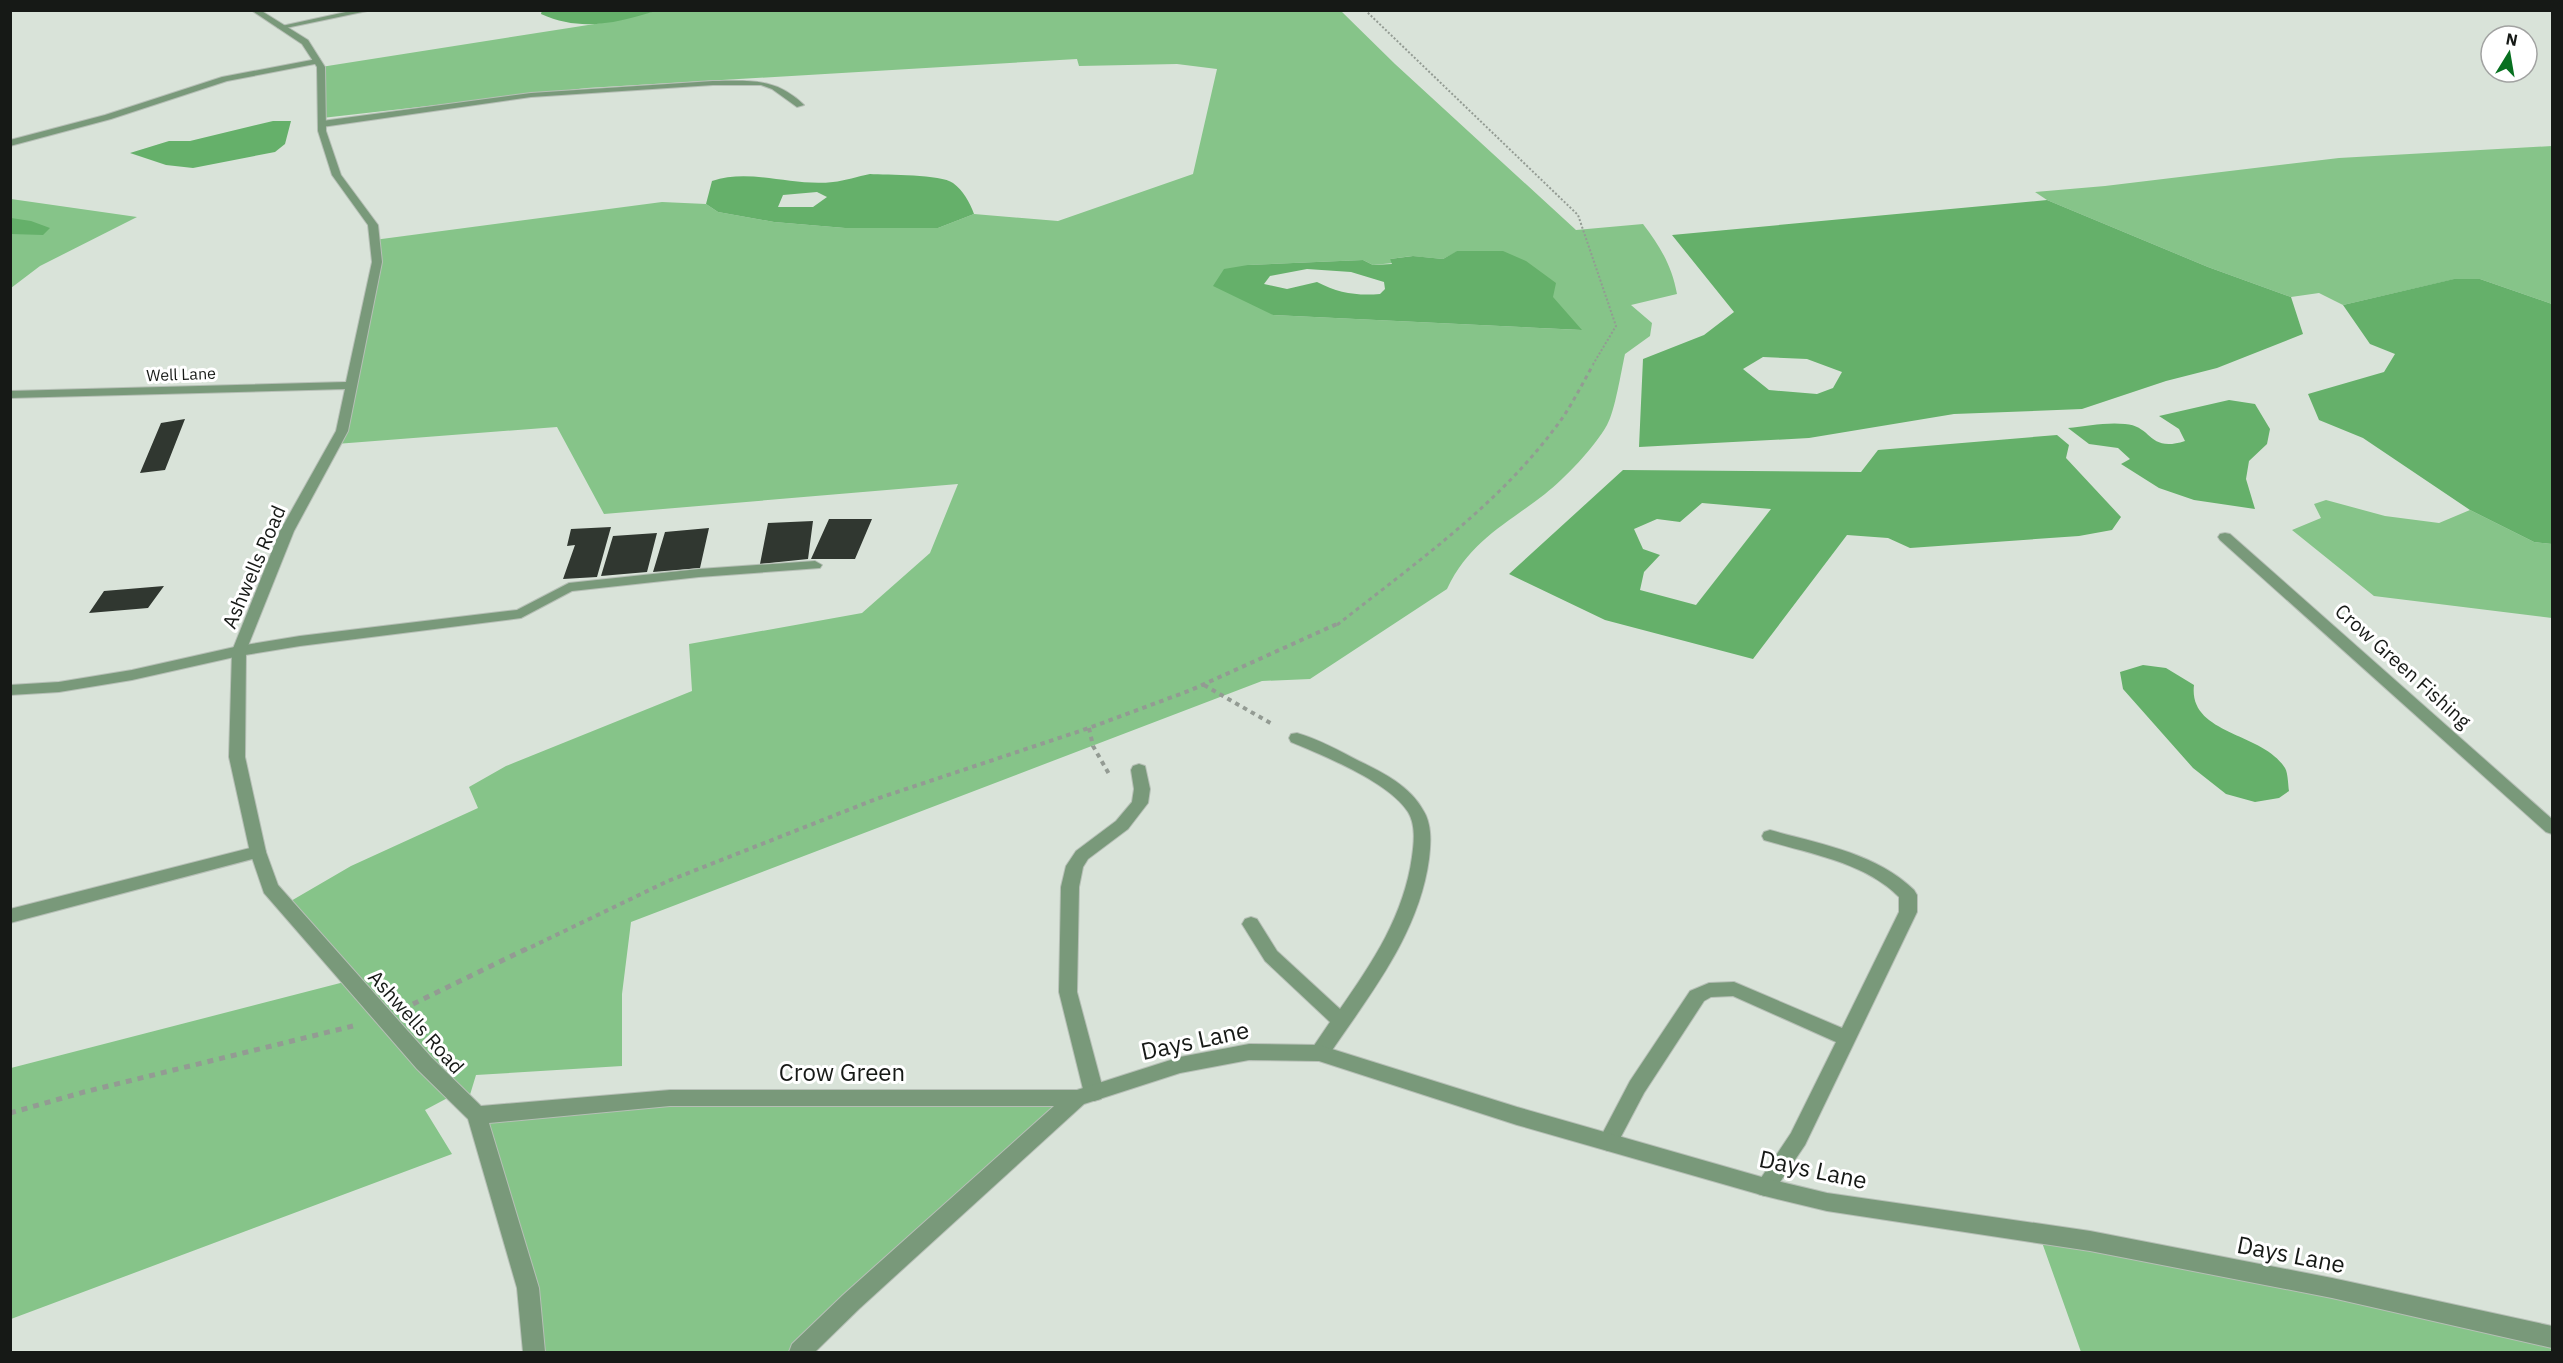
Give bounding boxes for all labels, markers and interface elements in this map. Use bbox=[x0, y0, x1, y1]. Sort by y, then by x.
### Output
north arrow bbox=[2479, 24, 2539, 84]
text: N bbox=[2504, 28, 2519, 50]
street label: Well Lane bbox=[146, 363, 216, 385]
street label: Ashwells Road bbox=[215, 501, 292, 633]
street label: Crow Green Fishing bbox=[2330, 597, 2477, 734]
street label: Ashwells Road bbox=[362, 964, 470, 1079]
street label: Days Lane bbox=[1138, 1013, 1252, 1067]
street label: Crow Green bbox=[779, 1056, 905, 1088]
street label: Days Lane bbox=[1756, 1142, 1870, 1196]
street label: Days Lane bbox=[2234, 1228, 2348, 1280]

